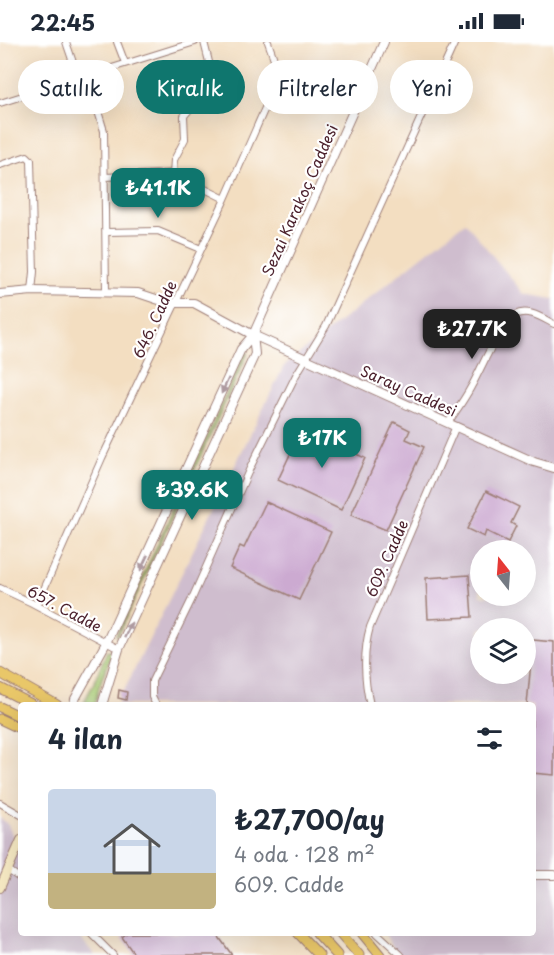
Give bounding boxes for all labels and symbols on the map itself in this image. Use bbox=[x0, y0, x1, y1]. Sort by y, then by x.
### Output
street label: Sezai Karakoç Caddesi bbox=[255, 120, 343, 280]
pin: ₺41.1K bbox=[109, 168, 207, 219]
street label: 646. Cadde bbox=[126, 276, 182, 362]
pin: ₺27.7K bbox=[423, 309, 521, 360]
street label: Saray Caddesi bbox=[357, 359, 461, 421]
one-way arrow bbox=[220, 377, 229, 394]
pin: ₺17K bbox=[286, 418, 358, 469]
pin: ₺39.6K bbox=[143, 470, 241, 521]
street label: 609. Cadde bbox=[359, 516, 413, 600]
north arrow bbox=[470, 540, 536, 606]
one-way arrow bbox=[139, 555, 148, 572]
street label: 657. Cadde bbox=[24, 579, 106, 637]
one-way arrow bbox=[123, 622, 132, 639]

